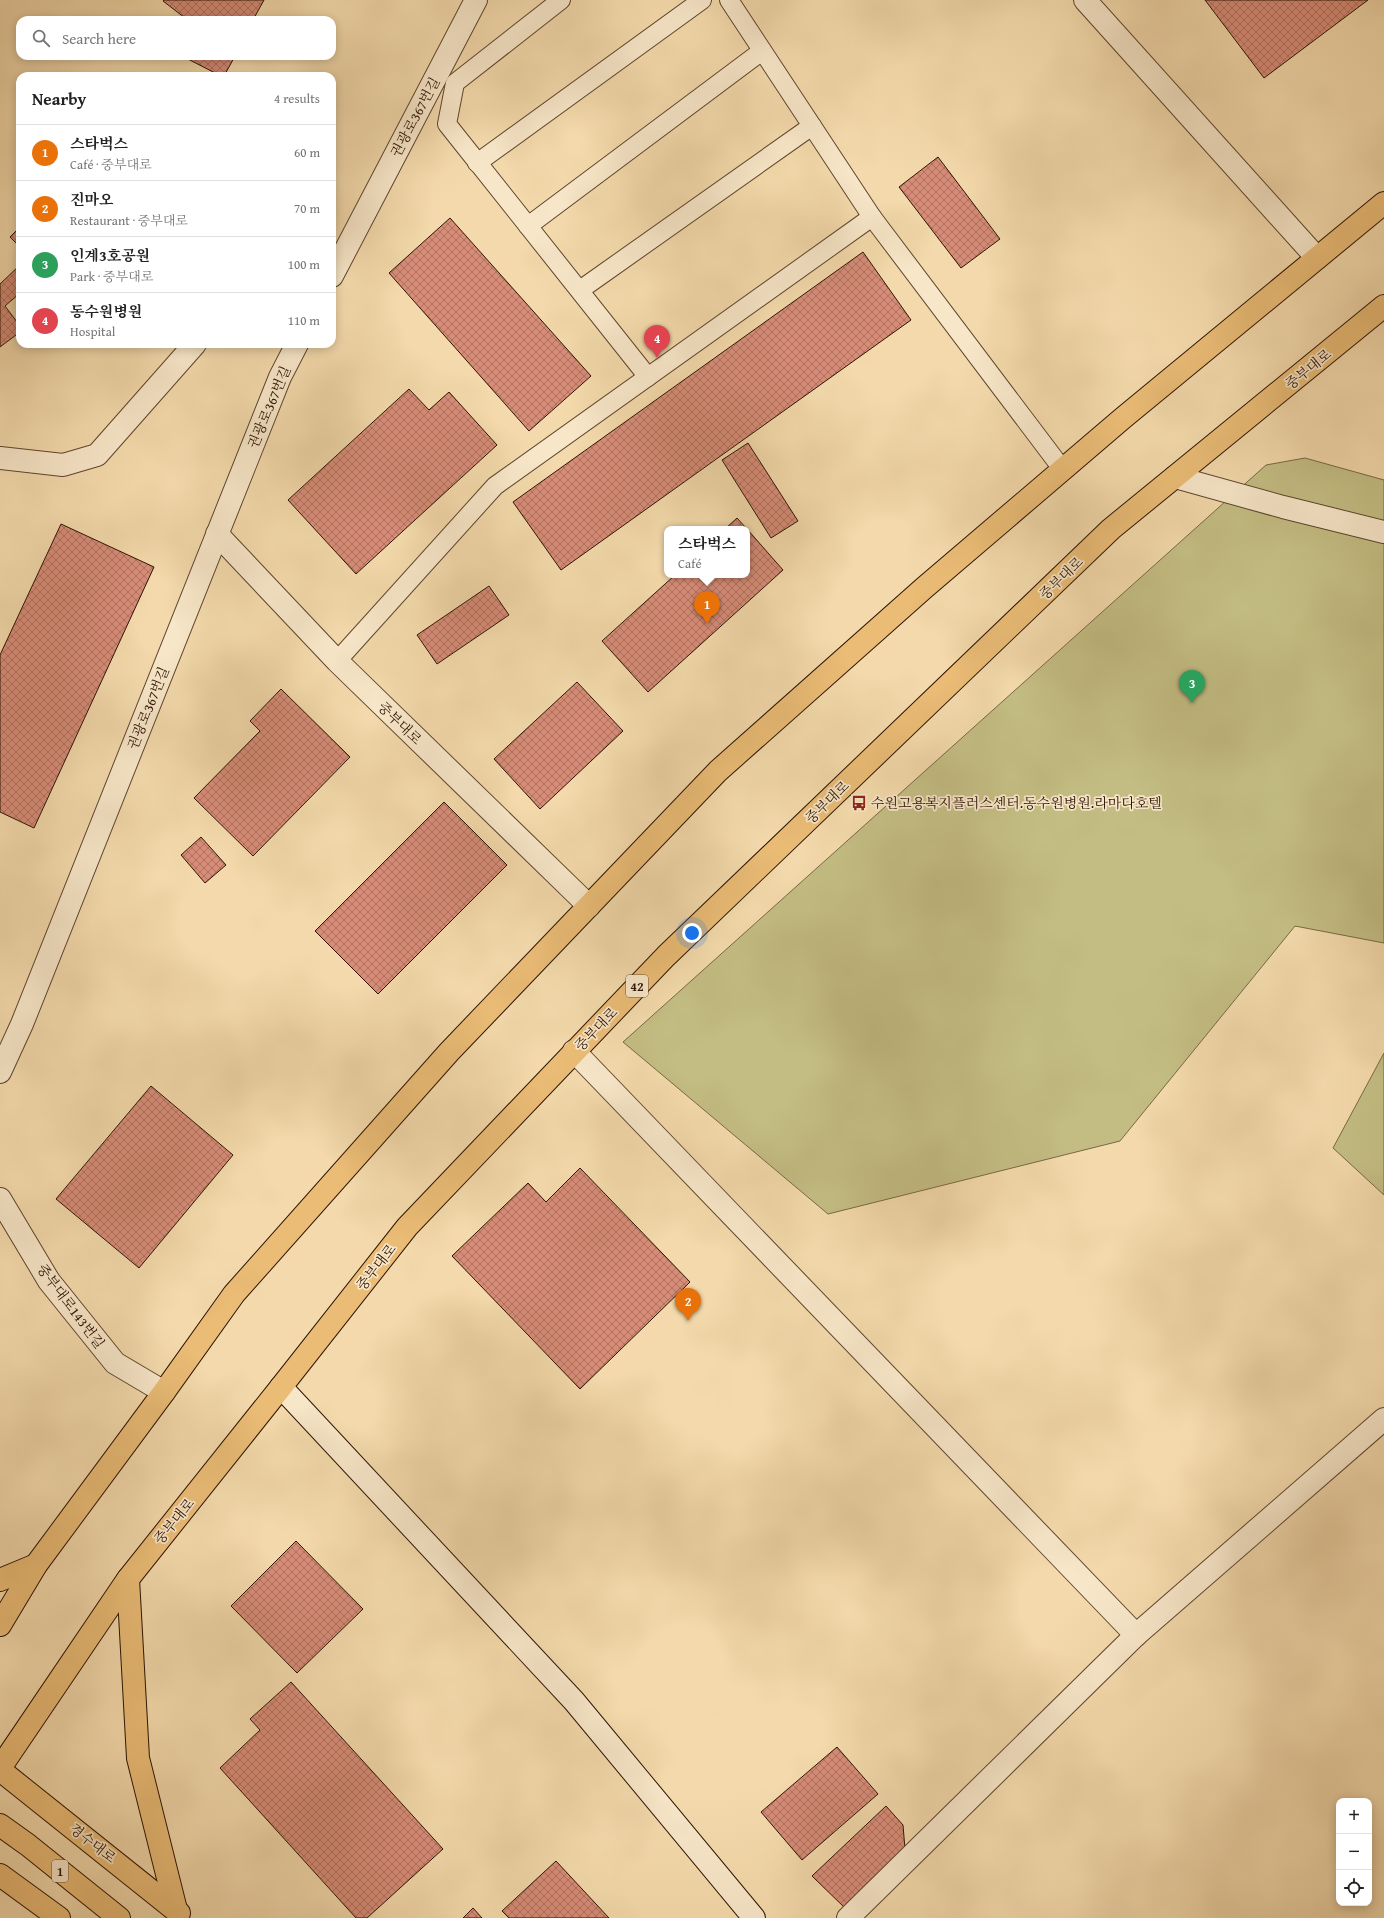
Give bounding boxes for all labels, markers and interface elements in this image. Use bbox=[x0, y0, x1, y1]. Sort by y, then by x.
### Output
search box bbox=[16, 16, 336, 60]
icon: search bbox=[30, 27, 52, 49]
text: Search here bbox=[62, 28, 136, 49]
street label: 권광로367번길 bbox=[386, 74, 444, 160]
text: Nearby bbox=[32, 86, 86, 111]
text: 4 results bbox=[274, 89, 320, 108]
text: 스타벅스 bbox=[70, 133, 128, 154]
text: 1 bbox=[42, 143, 48, 162]
text: 60 m bbox=[294, 143, 320, 162]
text: Café · 중부대로 bbox=[70, 155, 152, 174]
text: 진마오 bbox=[70, 189, 113, 210]
text: 2 bbox=[42, 199, 48, 218]
text: 70 m bbox=[294, 199, 320, 218]
text: Restaurant · 중부대로 bbox=[70, 211, 188, 230]
text: 인계3호공원 bbox=[70, 245, 150, 266]
text: 3 bbox=[42, 255, 48, 274]
text: 100 m bbox=[288, 255, 320, 274]
text: Park · 중부대로 bbox=[70, 267, 153, 286]
text: 동수원병원 bbox=[70, 301, 142, 322]
text: 4 bbox=[42, 311, 48, 330]
text: 110 m bbox=[288, 311, 320, 330]
text: Hospital bbox=[70, 322, 115, 341]
pin: 4 bbox=[644, 325, 670, 358]
street label: 중부대로 bbox=[1281, 344, 1336, 394]
street label: 권광로367번길 bbox=[243, 363, 295, 451]
popup bbox=[664, 526, 750, 578]
text: 스타벅스 bbox=[678, 533, 736, 554]
street label: 중부대로 bbox=[1035, 552, 1088, 604]
text: Café bbox=[678, 554, 702, 573]
pin: 1 bbox=[694, 591, 720, 624]
street label: 권광로367번길 bbox=[122, 664, 174, 752]
pin: 3 bbox=[1179, 670, 1205, 703]
street label: 중부대로 bbox=[374, 697, 427, 749]
street label: 중부대로 bbox=[801, 776, 854, 828]
place label: 수원고용복지플러스센터.동수원병원.라마다호텔 bbox=[871, 793, 1162, 813]
bus stop icon: 수원고용복지플러스센터.동수원병원.라마다호텔 bbox=[850, 794, 868, 812]
your location bbox=[682, 923, 702, 943]
road number: 42 bbox=[626, 975, 648, 997]
street label: 중부대로 bbox=[570, 1002, 622, 1055]
street label: 중부대로 bbox=[351, 1239, 401, 1294]
street label: 중부대로143번길 bbox=[33, 1260, 109, 1352]
pin: 2 bbox=[675, 1288, 701, 1321]
street label: 중부대로 bbox=[149, 1493, 199, 1548]
map controls bbox=[1336, 1798, 1372, 1906]
button: + bbox=[1336, 1798, 1372, 1834]
street label: 경수대로 bbox=[66, 1818, 121, 1868]
button: − bbox=[1336, 1834, 1372, 1870]
road number: 1 bbox=[52, 1860, 68, 1882]
button: locate bbox=[1336, 1870, 1372, 1906]

